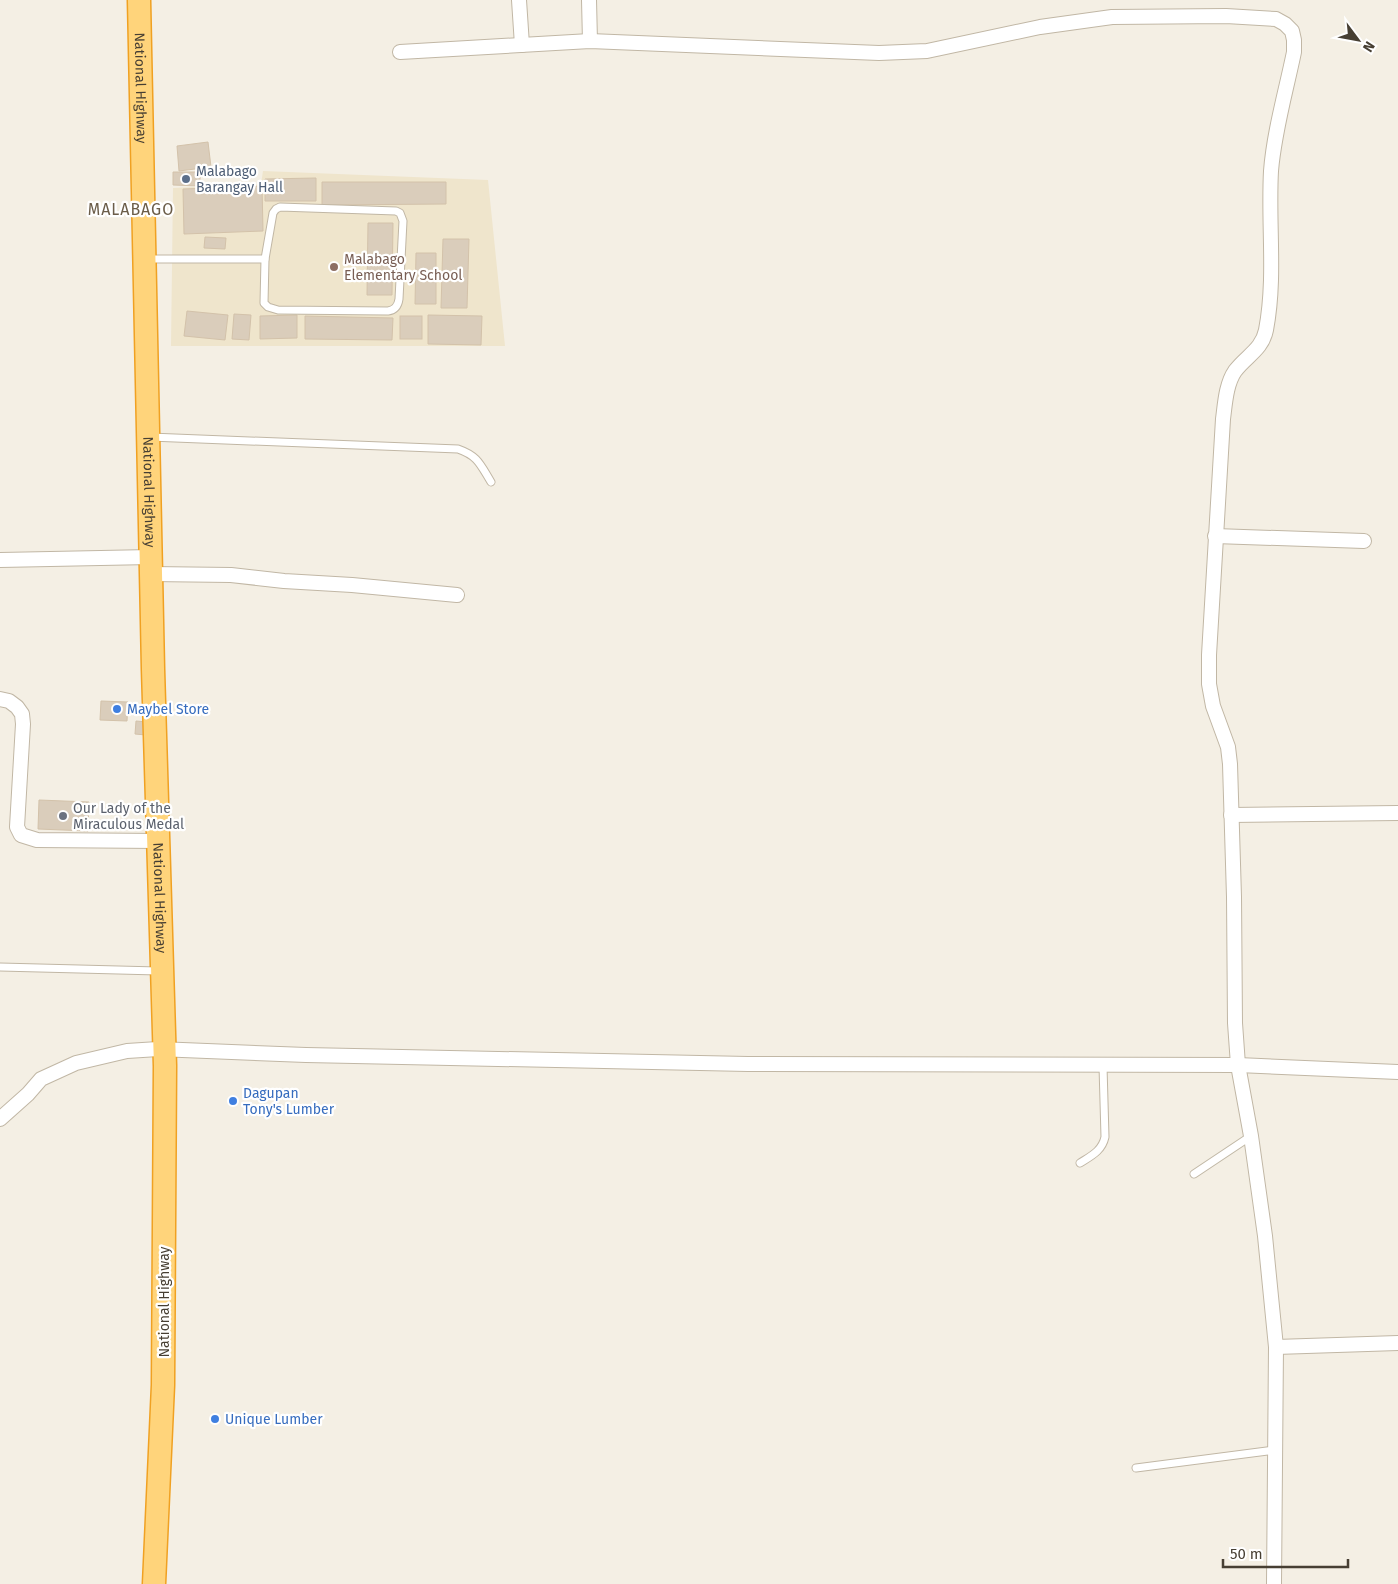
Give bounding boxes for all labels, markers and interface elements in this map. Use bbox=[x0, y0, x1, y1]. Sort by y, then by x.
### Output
north arrow bbox=[1333, 15, 1383, 65]
street label: National Highway bbox=[131, 32, 150, 144]
text: N bbox=[1359, 38, 1378, 55]
place label: Malabago Barangay Hall bbox=[196, 163, 283, 196]
marker: Malabago Barangay Hall bbox=[180, 173, 192, 185]
district label: MALABAGO bbox=[88, 200, 174, 219]
place label: Malabago Elementary School bbox=[344, 251, 462, 284]
marker: Malabago Elementary School bbox=[328, 261, 340, 273]
street label: National Highway bbox=[139, 436, 158, 548]
place label: Maybel Store bbox=[127, 701, 209, 718]
marker: Maybel Store bbox=[111, 703, 123, 715]
place label: Our Lady of the Miraculous Medal bbox=[73, 800, 184, 833]
marker: Our Lady of the Miraculous Medal bbox=[57, 810, 69, 822]
street label: National Highway bbox=[149, 842, 170, 954]
place label: Dagupan Tony's Lumber bbox=[243, 1085, 335, 1118]
marker: Dagupan Tony's Lumber bbox=[227, 1095, 239, 1107]
street label: National Highway bbox=[156, 1246, 173, 1357]
place label: Unique Lumber bbox=[225, 1411, 323, 1428]
marker: Unique Lumber bbox=[209, 1413, 221, 1425]
scale bar bbox=[1223, 1536, 1348, 1568]
text: 50 m bbox=[1230, 1545, 1263, 1563]

